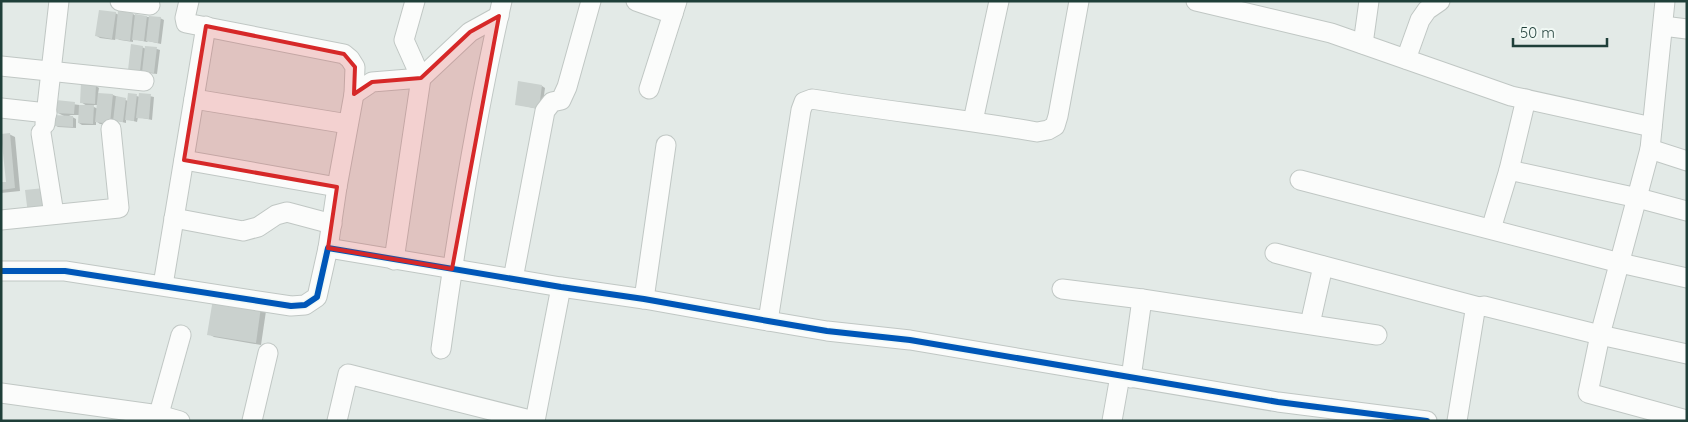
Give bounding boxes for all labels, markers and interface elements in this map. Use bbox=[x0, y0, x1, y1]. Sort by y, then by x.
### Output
scale bar bbox=[1513, 15, 1607, 47]
text: 50 m bbox=[1520, 23, 1555, 42]

